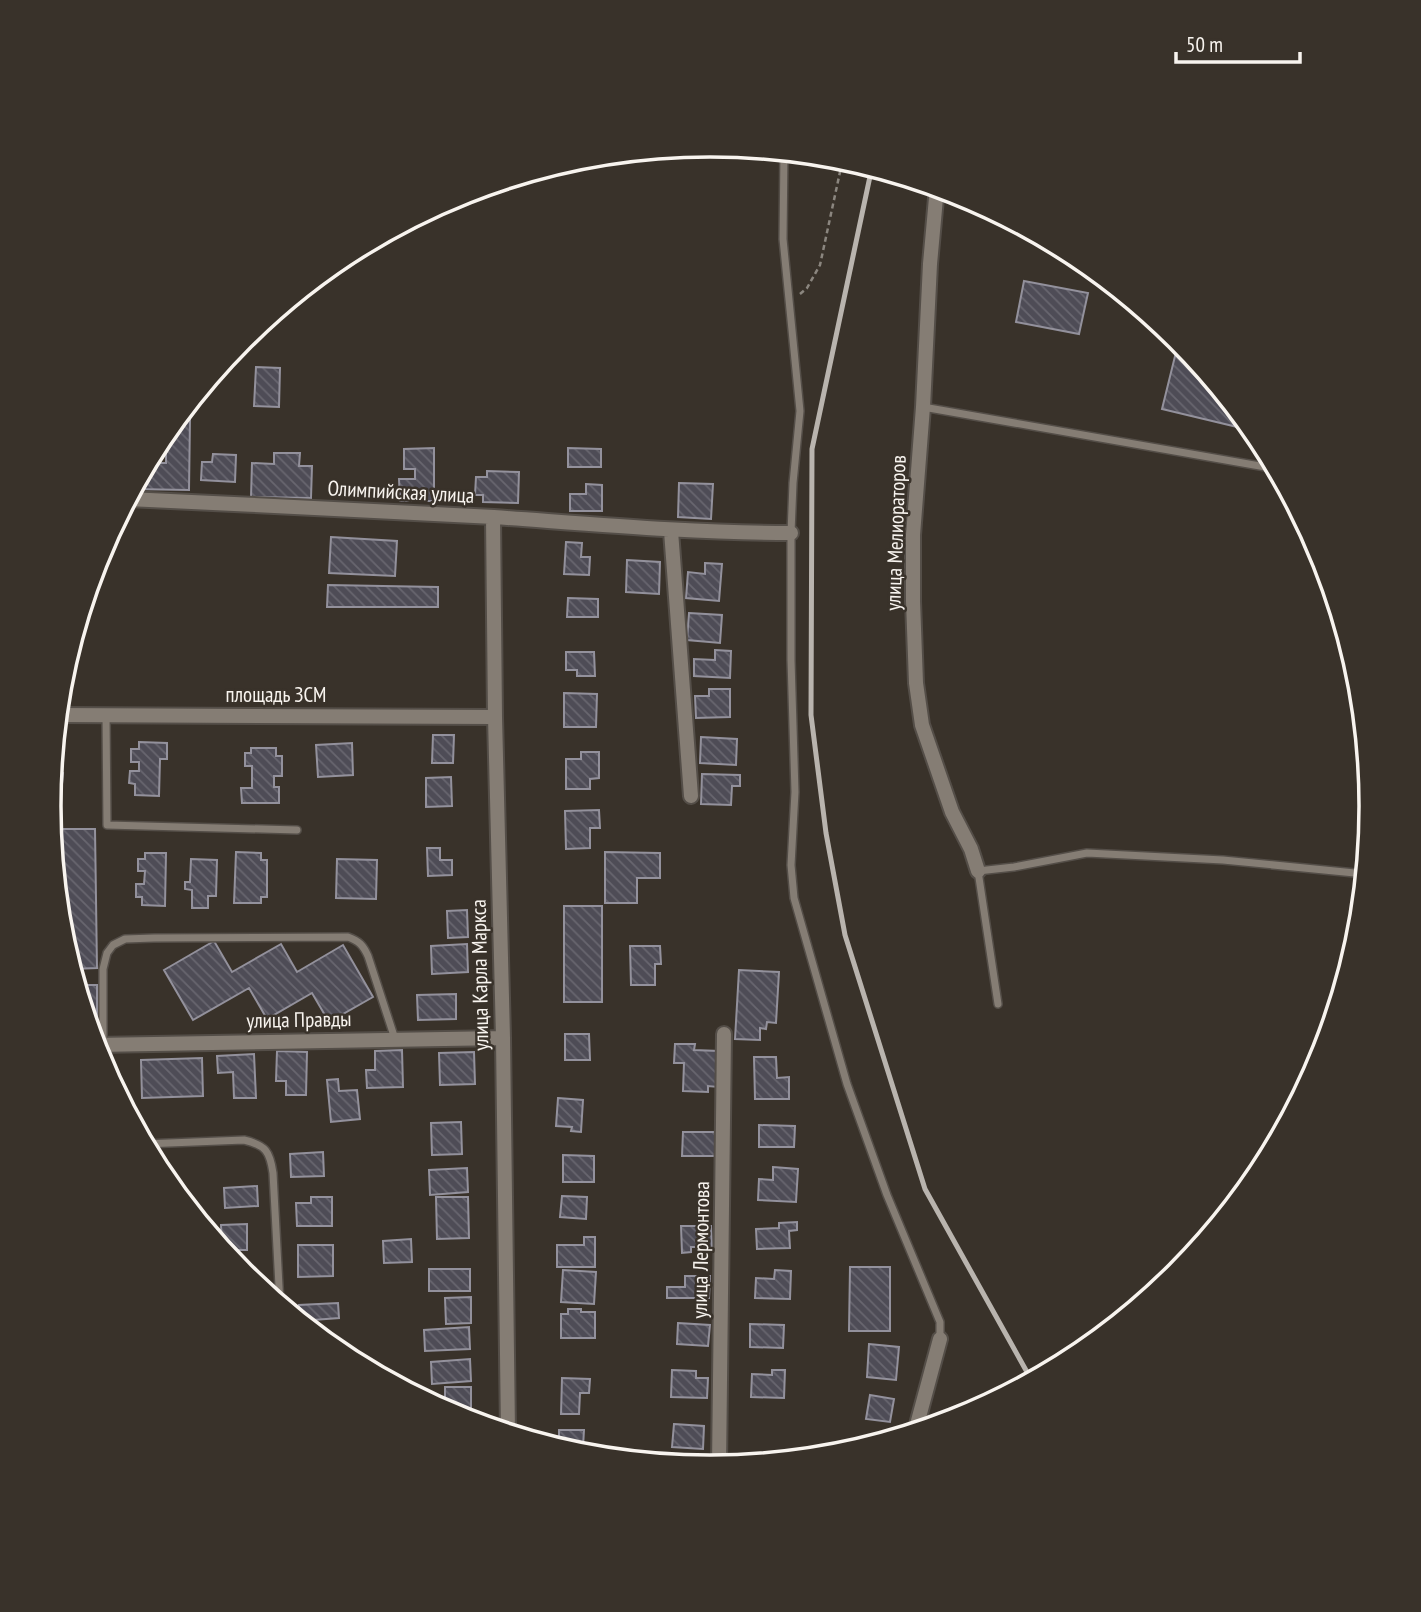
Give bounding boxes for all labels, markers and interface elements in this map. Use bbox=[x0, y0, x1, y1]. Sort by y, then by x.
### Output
scale bar bbox=[1176, 21, 1300, 65]
text: 50 m bbox=[1186, 31, 1223, 58]
street label: улица Мелиораторов bbox=[879, 455, 912, 611]
street label: Олимпийская улица bbox=[327, 474, 475, 509]
street label: площадь ЗСМ bbox=[226, 681, 326, 708]
street label: улица Карла Маркса bbox=[465, 899, 494, 1051]
street label: улица Правды bbox=[246, 1005, 352, 1034]
street label: улица Лермонтова bbox=[686, 1181, 715, 1319]

